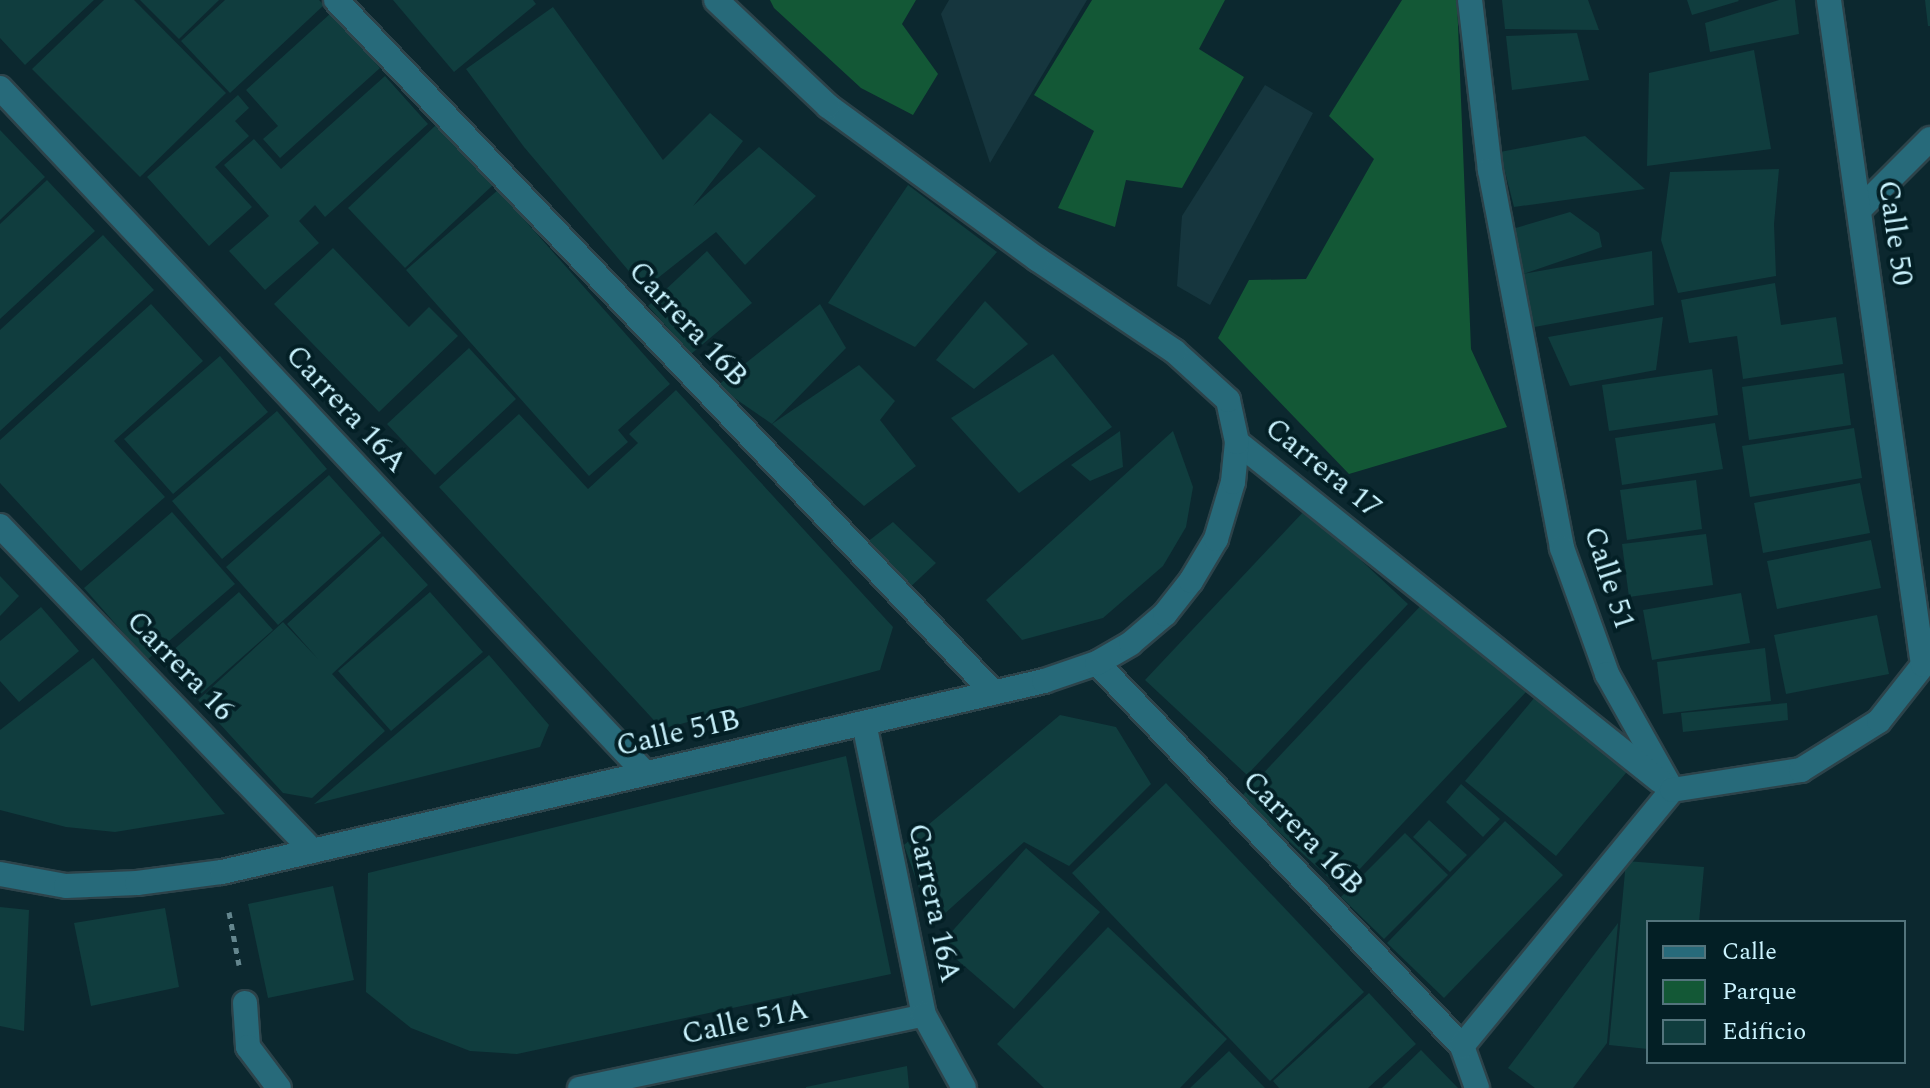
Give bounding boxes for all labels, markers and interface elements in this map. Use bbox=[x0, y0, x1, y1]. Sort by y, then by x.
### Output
street label: Calle 50 bbox=[1870, 178, 1920, 288]
street label: Carrera 16B bbox=[621, 254, 755, 394]
street label: Carrera 16A bbox=[278, 338, 414, 480]
street label: Carrera 17 bbox=[1258, 410, 1388, 526]
street label: Calle 51 bbox=[1576, 522, 1642, 634]
street label: Carrera 16 bbox=[119, 603, 241, 729]
street label: Calle 51B bbox=[613, 701, 743, 765]
street label: Carrera 16B bbox=[1235, 763, 1371, 903]
street label: Carrera 16A bbox=[900, 820, 968, 986]
legend bbox=[1646, 920, 1906, 1064]
text: Calle bbox=[1722, 934, 1777, 970]
text: Parque bbox=[1722, 974, 1797, 1010]
street label: Calle 51A bbox=[678, 991, 812, 1053]
text: Edificio bbox=[1722, 1014, 1806, 1050]

